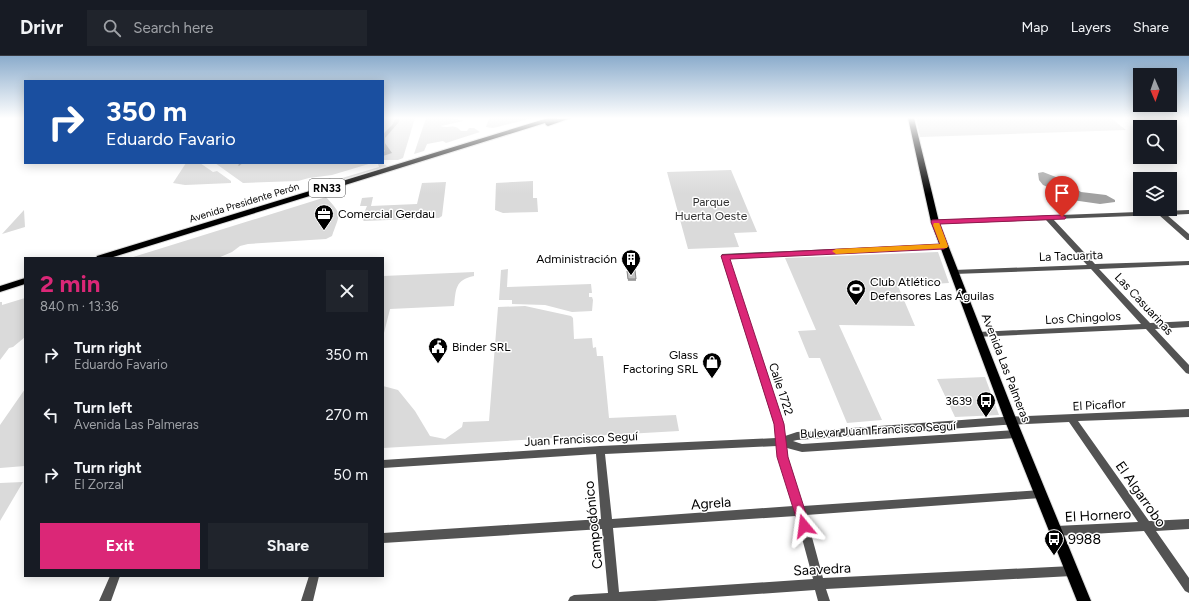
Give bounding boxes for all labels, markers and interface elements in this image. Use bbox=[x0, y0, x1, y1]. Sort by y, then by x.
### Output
search box bbox=[87, 10, 367, 46]
text: Drivr bbox=[20, 16, 63, 39]
icon: search bbox=[101, 17, 123, 39]
text: Search here bbox=[133, 19, 213, 37]
text: Map bbox=[1021, 19, 1049, 36]
text: Layers bbox=[1071, 19, 1111, 36]
text: Share bbox=[1133, 19, 1169, 36]
north arrow bbox=[1133, 68, 1177, 112]
map controls bbox=[1133, 68, 1177, 216]
text: 350 m bbox=[106, 94, 187, 128]
icon: right bbox=[40, 96, 92, 148]
button: search bbox=[1133, 120, 1177, 164]
text: Eduardo Favario bbox=[106, 128, 236, 150]
button: layers bbox=[1133, 172, 1177, 216]
pin bbox=[1045, 176, 1079, 217]
street label: Avenida Presidente Perón bbox=[187, 179, 301, 225]
road number: RN33 bbox=[309, 179, 345, 197]
icon: arrive bbox=[1051, 182, 1073, 204]
park label: Parque Huerta Oeste bbox=[675, 195, 748, 223]
office icon: Comercial Gerdau bbox=[313, 203, 335, 231]
place label: Comercial Gerdau bbox=[338, 207, 435, 221]
building icon: Administración bbox=[620, 248, 642, 276]
street label: La Tacuarita bbox=[1039, 248, 1103, 264]
place label: Administración bbox=[536, 252, 617, 266]
text: 2 min bbox=[40, 269, 100, 298]
button: close bbox=[326, 270, 368, 312]
street label: Las Casuarinas bbox=[1112, 270, 1176, 338]
place label: Club Atlético Defensores Las Águilas bbox=[870, 275, 994, 303]
sports icon: Club Atlético Defensores Las Águilas bbox=[845, 278, 867, 306]
text: 840 m · 13:36 bbox=[40, 299, 119, 314]
street label: Los Chingolos bbox=[1045, 309, 1122, 327]
street label: Avenida Las Palmeras bbox=[979, 312, 1033, 425]
public building icon: Binder SRL bbox=[427, 336, 449, 364]
text: Turn right bbox=[74, 339, 142, 357]
place label: Binder SRL bbox=[452, 340, 511, 354]
icon: right bbox=[40, 344, 62, 366]
text: 350 m bbox=[325, 346, 368, 364]
place label: Glass Factoring SRL bbox=[623, 348, 699, 376]
shop icon: Glass Factoring SRL bbox=[701, 351, 723, 379]
text: Eduardo Favario bbox=[74, 357, 168, 372]
street label: Calle 1722 bbox=[766, 361, 796, 417]
bus stop icon: 3639 bbox=[975, 390, 997, 418]
place label: 3639 bbox=[945, 394, 972, 408]
street label: El Picaflor bbox=[1072, 397, 1126, 413]
text: Turn left bbox=[74, 399, 132, 417]
icon: left bbox=[40, 404, 62, 426]
text: 270 m bbox=[325, 406, 368, 424]
text: Avenida Las Palmeras bbox=[74, 417, 199, 432]
street label: Bulevar Juan Francisco Seguí bbox=[800, 419, 957, 441]
street label: Juan Francisco Seguí bbox=[524, 429, 639, 449]
street label: El Algarrobo bbox=[1112, 458, 1170, 531]
text: Turn right bbox=[74, 459, 142, 477]
icon: right bbox=[40, 464, 62, 486]
text: 50 m bbox=[333, 466, 368, 484]
text: El Zorzal bbox=[74, 477, 124, 492]
street label: Campodónico bbox=[580, 480, 607, 570]
street label: Agrela bbox=[690, 494, 732, 513]
position arrow bbox=[783, 505, 825, 547]
street label: El Hornero bbox=[1064, 505, 1132, 526]
button: Exit bbox=[40, 523, 200, 569]
button: Share bbox=[208, 523, 368, 569]
bus stop icon: 9988 bbox=[1043, 528, 1065, 556]
place label: 9988 bbox=[1068, 531, 1101, 548]
street label: Saavedra bbox=[793, 560, 851, 579]

